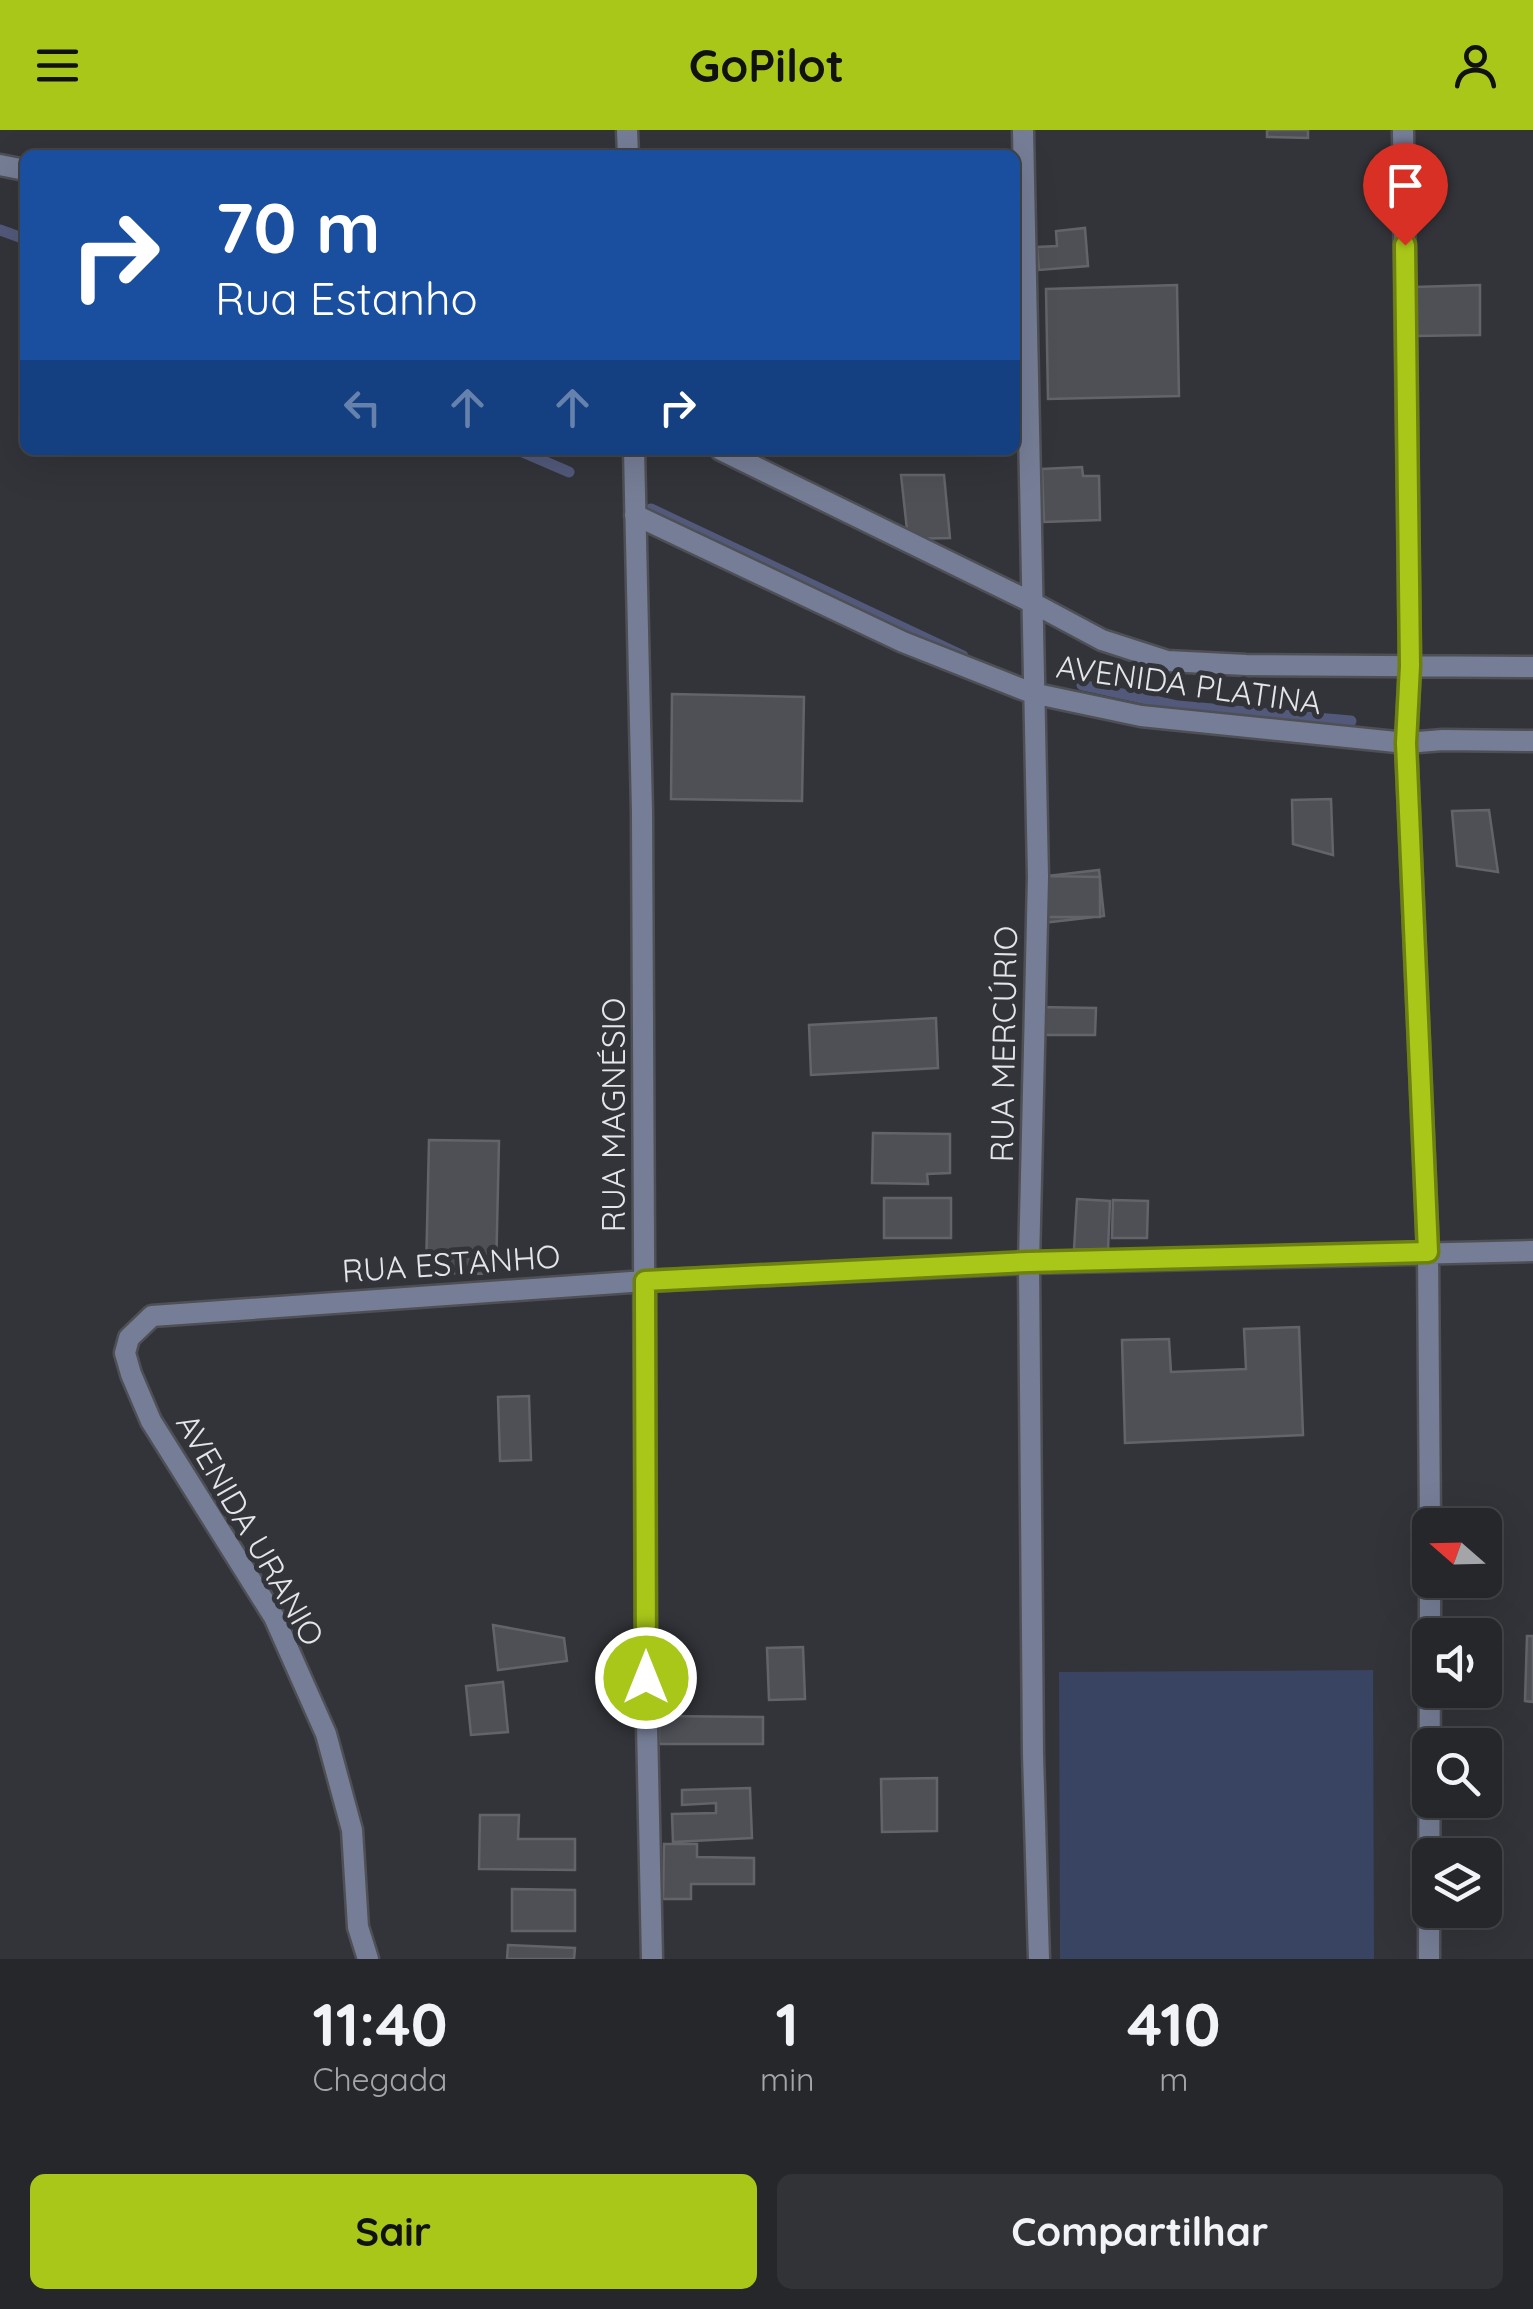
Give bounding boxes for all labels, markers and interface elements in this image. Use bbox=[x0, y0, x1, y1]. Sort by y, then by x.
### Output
text: GoPilot bbox=[689, 37, 844, 93]
icon: menu bbox=[30, 38, 85, 93]
icon: person bbox=[1448, 38, 1503, 93]
pin bbox=[1363, 143, 1448, 246]
icon: arrive bbox=[1378, 158, 1433, 213]
text: 70 m bbox=[215, 183, 381, 271]
icon: right bbox=[50, 190, 180, 320]
text: Rua Estanho bbox=[215, 270, 478, 326]
icon: left bbox=[335, 380, 390, 435]
icon: ahead bbox=[440, 380, 495, 435]
icon: ahead bbox=[545, 380, 600, 435]
icon: right bbox=[650, 380, 705, 435]
street label: AVENIDA PLATINA bbox=[1054, 646, 1324, 722]
street label: RUA MERCÚRIO bbox=[981, 925, 1025, 1163]
street label: RUA MAGNÉSIO bbox=[593, 998, 633, 1232]
street label: RUA ESTANHO bbox=[340, 1235, 561, 1291]
street label: AVENIDA URANIO bbox=[168, 1406, 334, 1653]
north arrow bbox=[1412, 1508, 1502, 1598]
map controls bbox=[1412, 1508, 1502, 1928]
button: sound bbox=[1412, 1618, 1502, 1708]
position arrow bbox=[594, 1626, 698, 1730]
button: search bbox=[1412, 1728, 1502, 1818]
button: layers bbox=[1412, 1838, 1502, 1928]
text: 11:40 bbox=[312, 1986, 448, 2061]
text: 1 bbox=[776, 1986, 799, 2061]
text: 410 bbox=[1127, 1986, 1221, 2061]
text: Chegada bbox=[312, 2059, 447, 2099]
text: min bbox=[760, 2059, 815, 2099]
text: m bbox=[1159, 2059, 1188, 2099]
button: Sair bbox=[30, 2174, 757, 2289]
button: Compartilhar bbox=[777, 2174, 1503, 2289]

